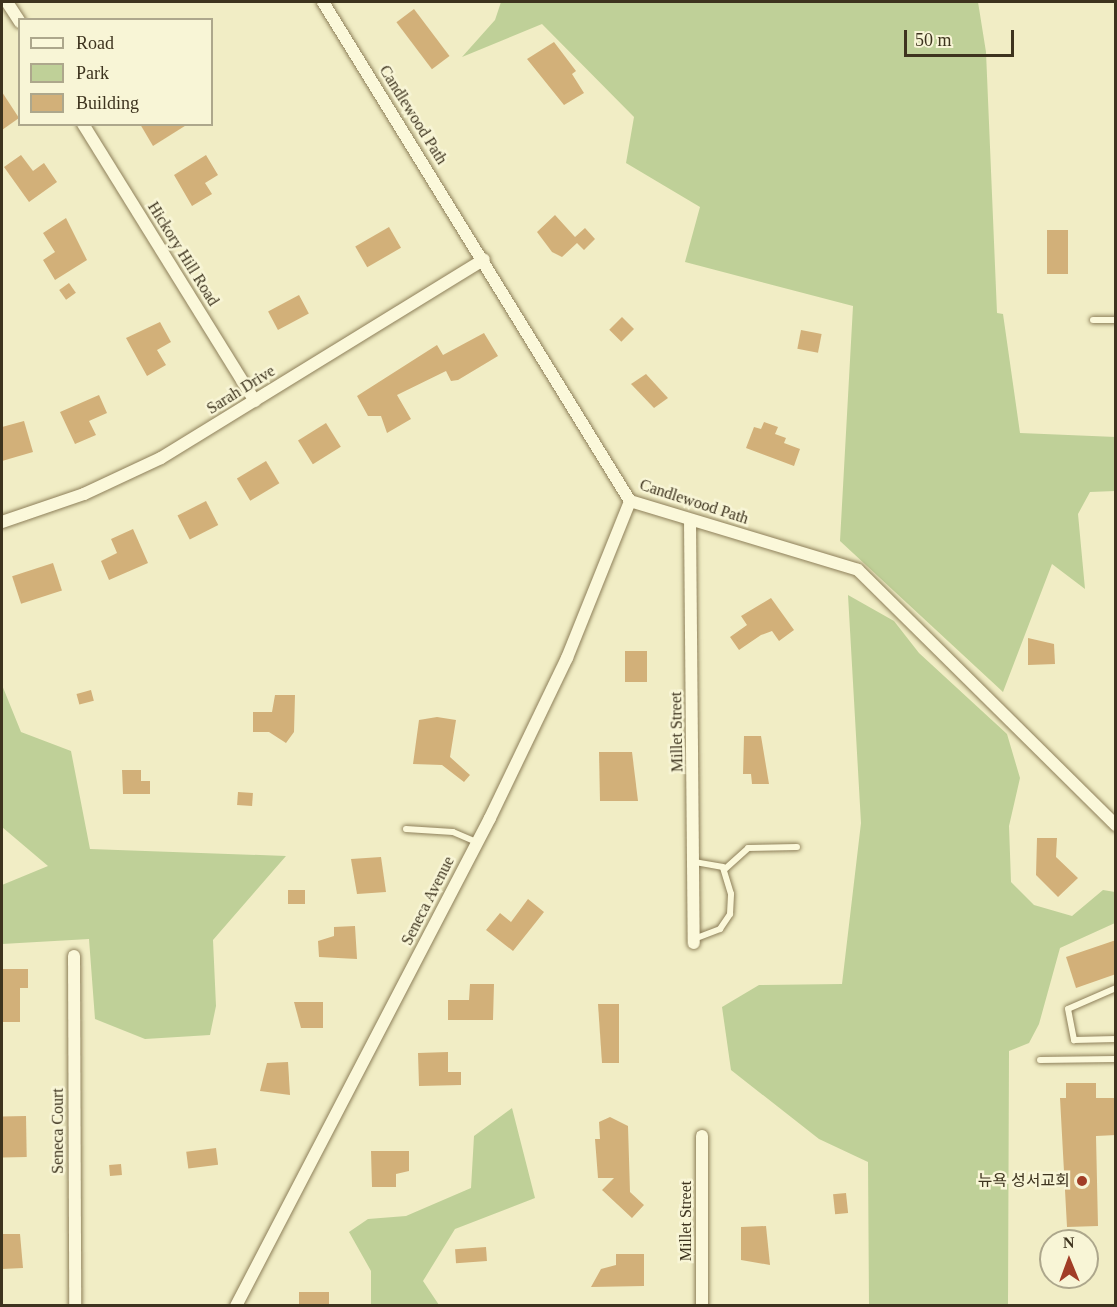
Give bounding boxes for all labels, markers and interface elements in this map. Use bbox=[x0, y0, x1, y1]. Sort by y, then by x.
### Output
legend bbox=[18, 18, 213, 126]
scale bar bbox=[907, 18, 1016, 56]
text: 50 m bbox=[915, 30, 952, 50]
text: Road bbox=[76, 33, 114, 53]
street label: Candlewood Path bbox=[375, 62, 451, 168]
text: Park bbox=[76, 63, 109, 83]
text: Building bbox=[76, 93, 139, 113]
street label: Hickory Hill Road bbox=[143, 198, 223, 310]
street label: Sarah Drive bbox=[203, 361, 279, 419]
street label: Candlewood Path bbox=[637, 475, 751, 529]
street label: Millet Street bbox=[667, 692, 687, 772]
street label: Seneca Avenue bbox=[397, 853, 459, 949]
street label: Seneca Court bbox=[48, 1088, 68, 1174]
place label: 뉴욕 성서교회 bbox=[978, 1171, 1070, 1191]
marker: 뉴욕 성서교회 bbox=[1075, 1174, 1089, 1188]
street label: Millet Street bbox=[676, 1181, 696, 1261]
north arrow bbox=[1039, 1229, 1099, 1289]
text: N bbox=[1063, 1234, 1075, 1251]

